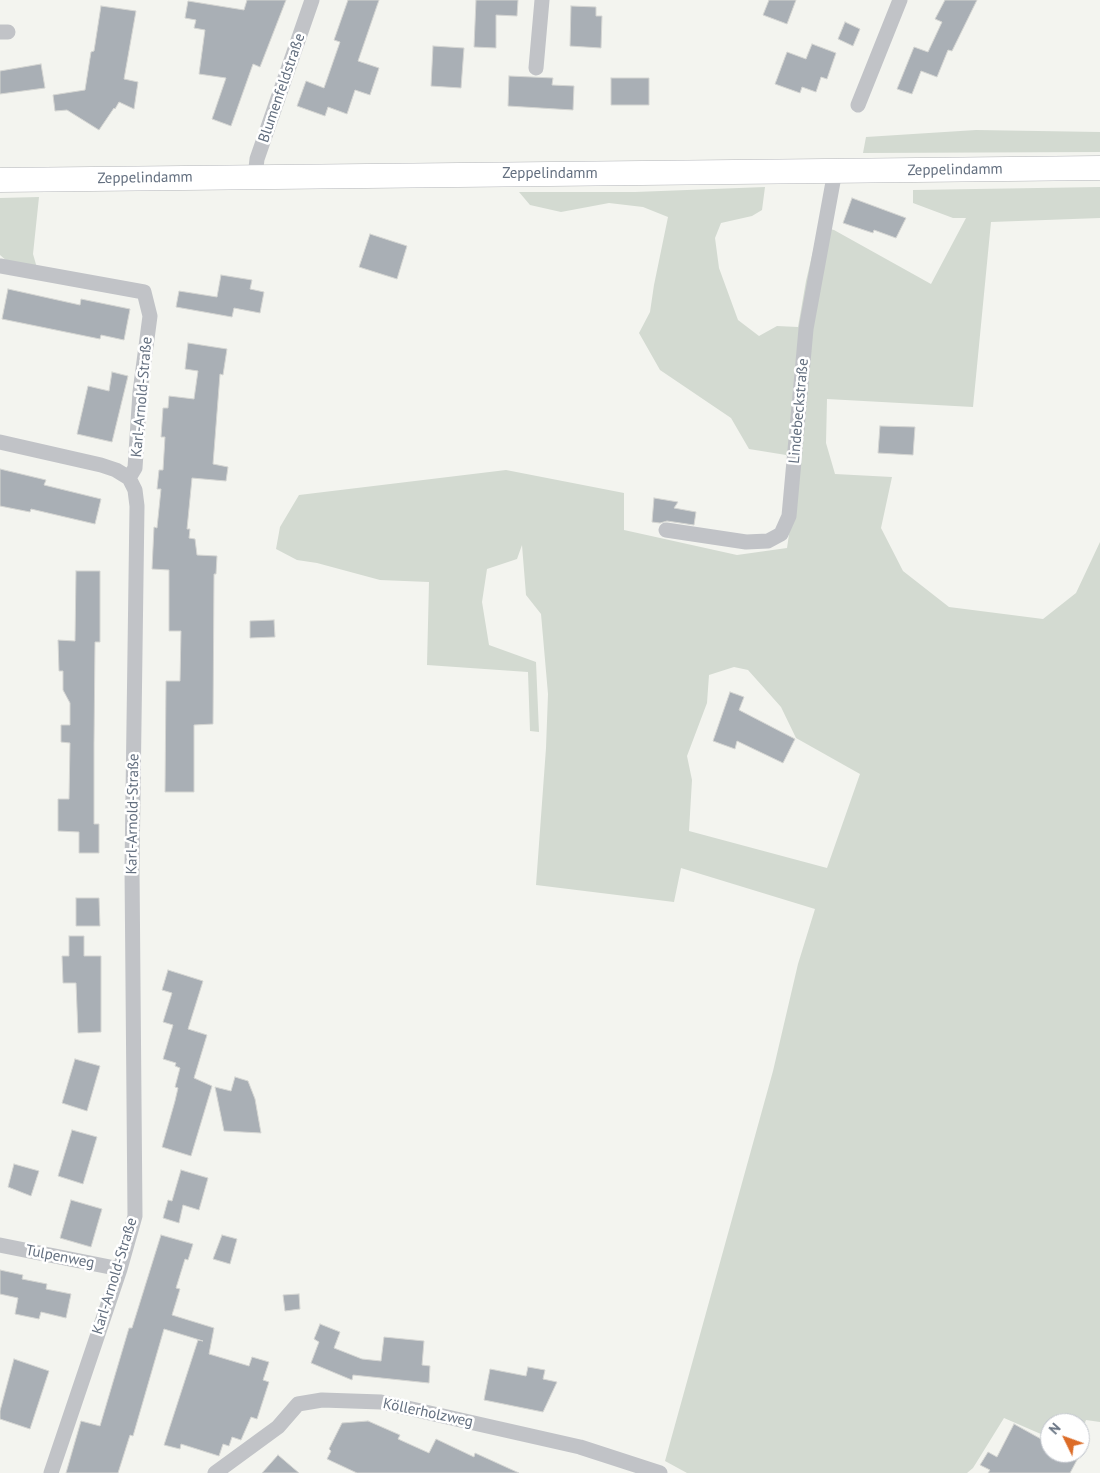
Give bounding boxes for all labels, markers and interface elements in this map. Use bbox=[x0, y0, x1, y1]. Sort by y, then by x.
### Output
street label: Blumenfeldstraße bbox=[255, 31, 309, 145]
street label: Zeppelindamm bbox=[907, 160, 1003, 180]
street label: Zeppelindamm bbox=[502, 165, 598, 183]
street label: Zeppelindamm bbox=[97, 168, 193, 188]
street label: Karl-Arnold-Straße bbox=[128, 336, 156, 458]
street label: Lindebeckstraße bbox=[785, 358, 813, 464]
street label: Karl-Arnold-Straße bbox=[123, 753, 143, 875]
street label: Karl-Arnold-Straße bbox=[89, 1215, 141, 1337]
street label: Tulpenweg bbox=[24, 1242, 96, 1272]
street label: Köllerholzweg bbox=[381, 1395, 475, 1431]
north arrow bbox=[1040, 1413, 1090, 1463]
text: N bbox=[1045, 1419, 1064, 1438]

